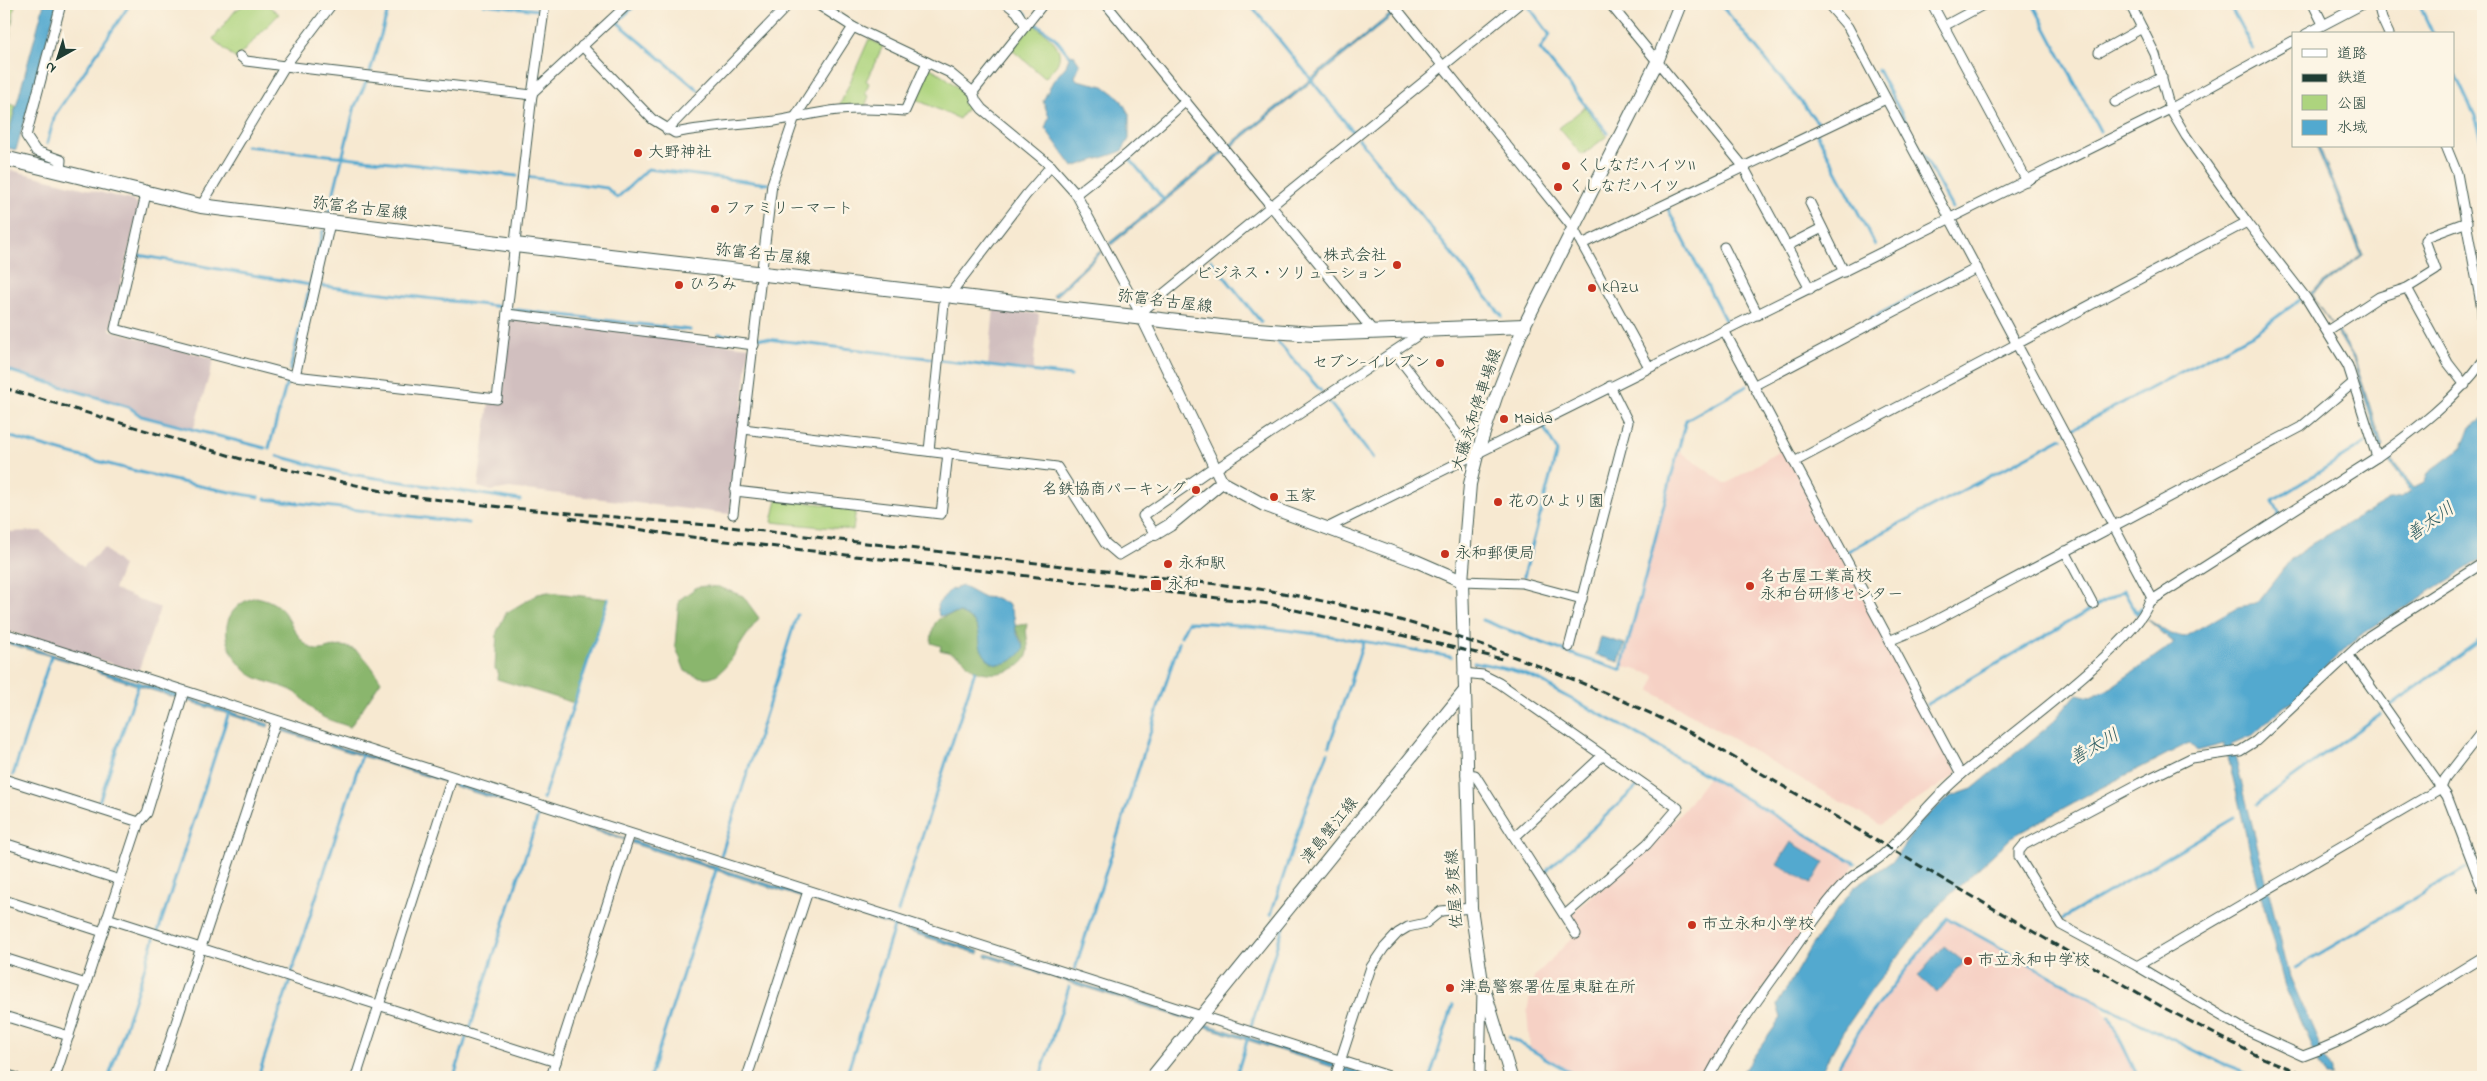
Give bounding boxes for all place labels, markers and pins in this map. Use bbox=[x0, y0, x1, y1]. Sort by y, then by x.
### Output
place label: 大野神社 bbox=[648, 141, 712, 165]
marker: 大野神社 bbox=[632, 147, 644, 159]
place label: くしなだハイツII bbox=[1576, 154, 1696, 178]
marker: くしなだハイツII bbox=[1560, 160, 1572, 172]
place label: くしなだハイツ bbox=[1568, 175, 1680, 199]
marker: くしなだハイツ bbox=[1552, 181, 1564, 193]
place label: ファミリーマート bbox=[725, 197, 853, 221]
marker: ファミリーマート bbox=[709, 203, 721, 215]
place label: 株式会社 ビジネス・ソリューション bbox=[1196, 244, 1387, 286]
marker: 株式会社 ビジネス・ソリューション bbox=[1391, 259, 1403, 271]
place label: ひろみ bbox=[689, 273, 737, 297]
place label: KAZU bbox=[1602, 276, 1639, 300]
marker: ひろみ bbox=[673, 279, 685, 291]
marker: KAZU bbox=[1586, 282, 1598, 294]
place label: セブン-イレブン bbox=[1312, 351, 1430, 375]
marker: セブン-イレブン bbox=[1434, 357, 1446, 369]
place label: Maida bbox=[1514, 407, 1553, 431]
marker: Maida bbox=[1498, 413, 1510, 425]
place label: 名鉄協商パーキング bbox=[1042, 478, 1186, 502]
marker: 名鉄協商パーキング bbox=[1190, 484, 1202, 496]
place label: 玉家 bbox=[1284, 485, 1316, 509]
place label: 花のひより園 bbox=[1508, 490, 1604, 514]
marker: 玉家 bbox=[1268, 491, 1280, 503]
marker: 花のひより園 bbox=[1492, 496, 1504, 508]
place label: 永和郵便局 bbox=[1455, 542, 1535, 566]
marker: 永和郵便局 bbox=[1439, 548, 1451, 560]
place label: 永和駅 bbox=[1178, 552, 1226, 576]
marker: 永和駅 bbox=[1162, 558, 1174, 570]
place label: 名古屋工業高校 永和台研修センター bbox=[1760, 565, 1903, 607]
place label: 永和 bbox=[1167, 573, 1199, 597]
marker: 永和 bbox=[1149, 578, 1163, 592]
marker: 名古屋工業高校 永和台研修センター bbox=[1744, 580, 1756, 592]
place label: 市立永和小学校 bbox=[1702, 913, 1814, 937]
marker: 市立永和小学校 bbox=[1686, 919, 1698, 931]
place label: 市立永和中学校 bbox=[1978, 949, 2090, 973]
marker: 市立永和中学校 bbox=[1962, 955, 1974, 967]
place label: 津島警察署佐屋東駐在所 bbox=[1460, 976, 1636, 1000]
marker: 津島警察署佐屋東駐在所 bbox=[1444, 982, 1456, 994]

